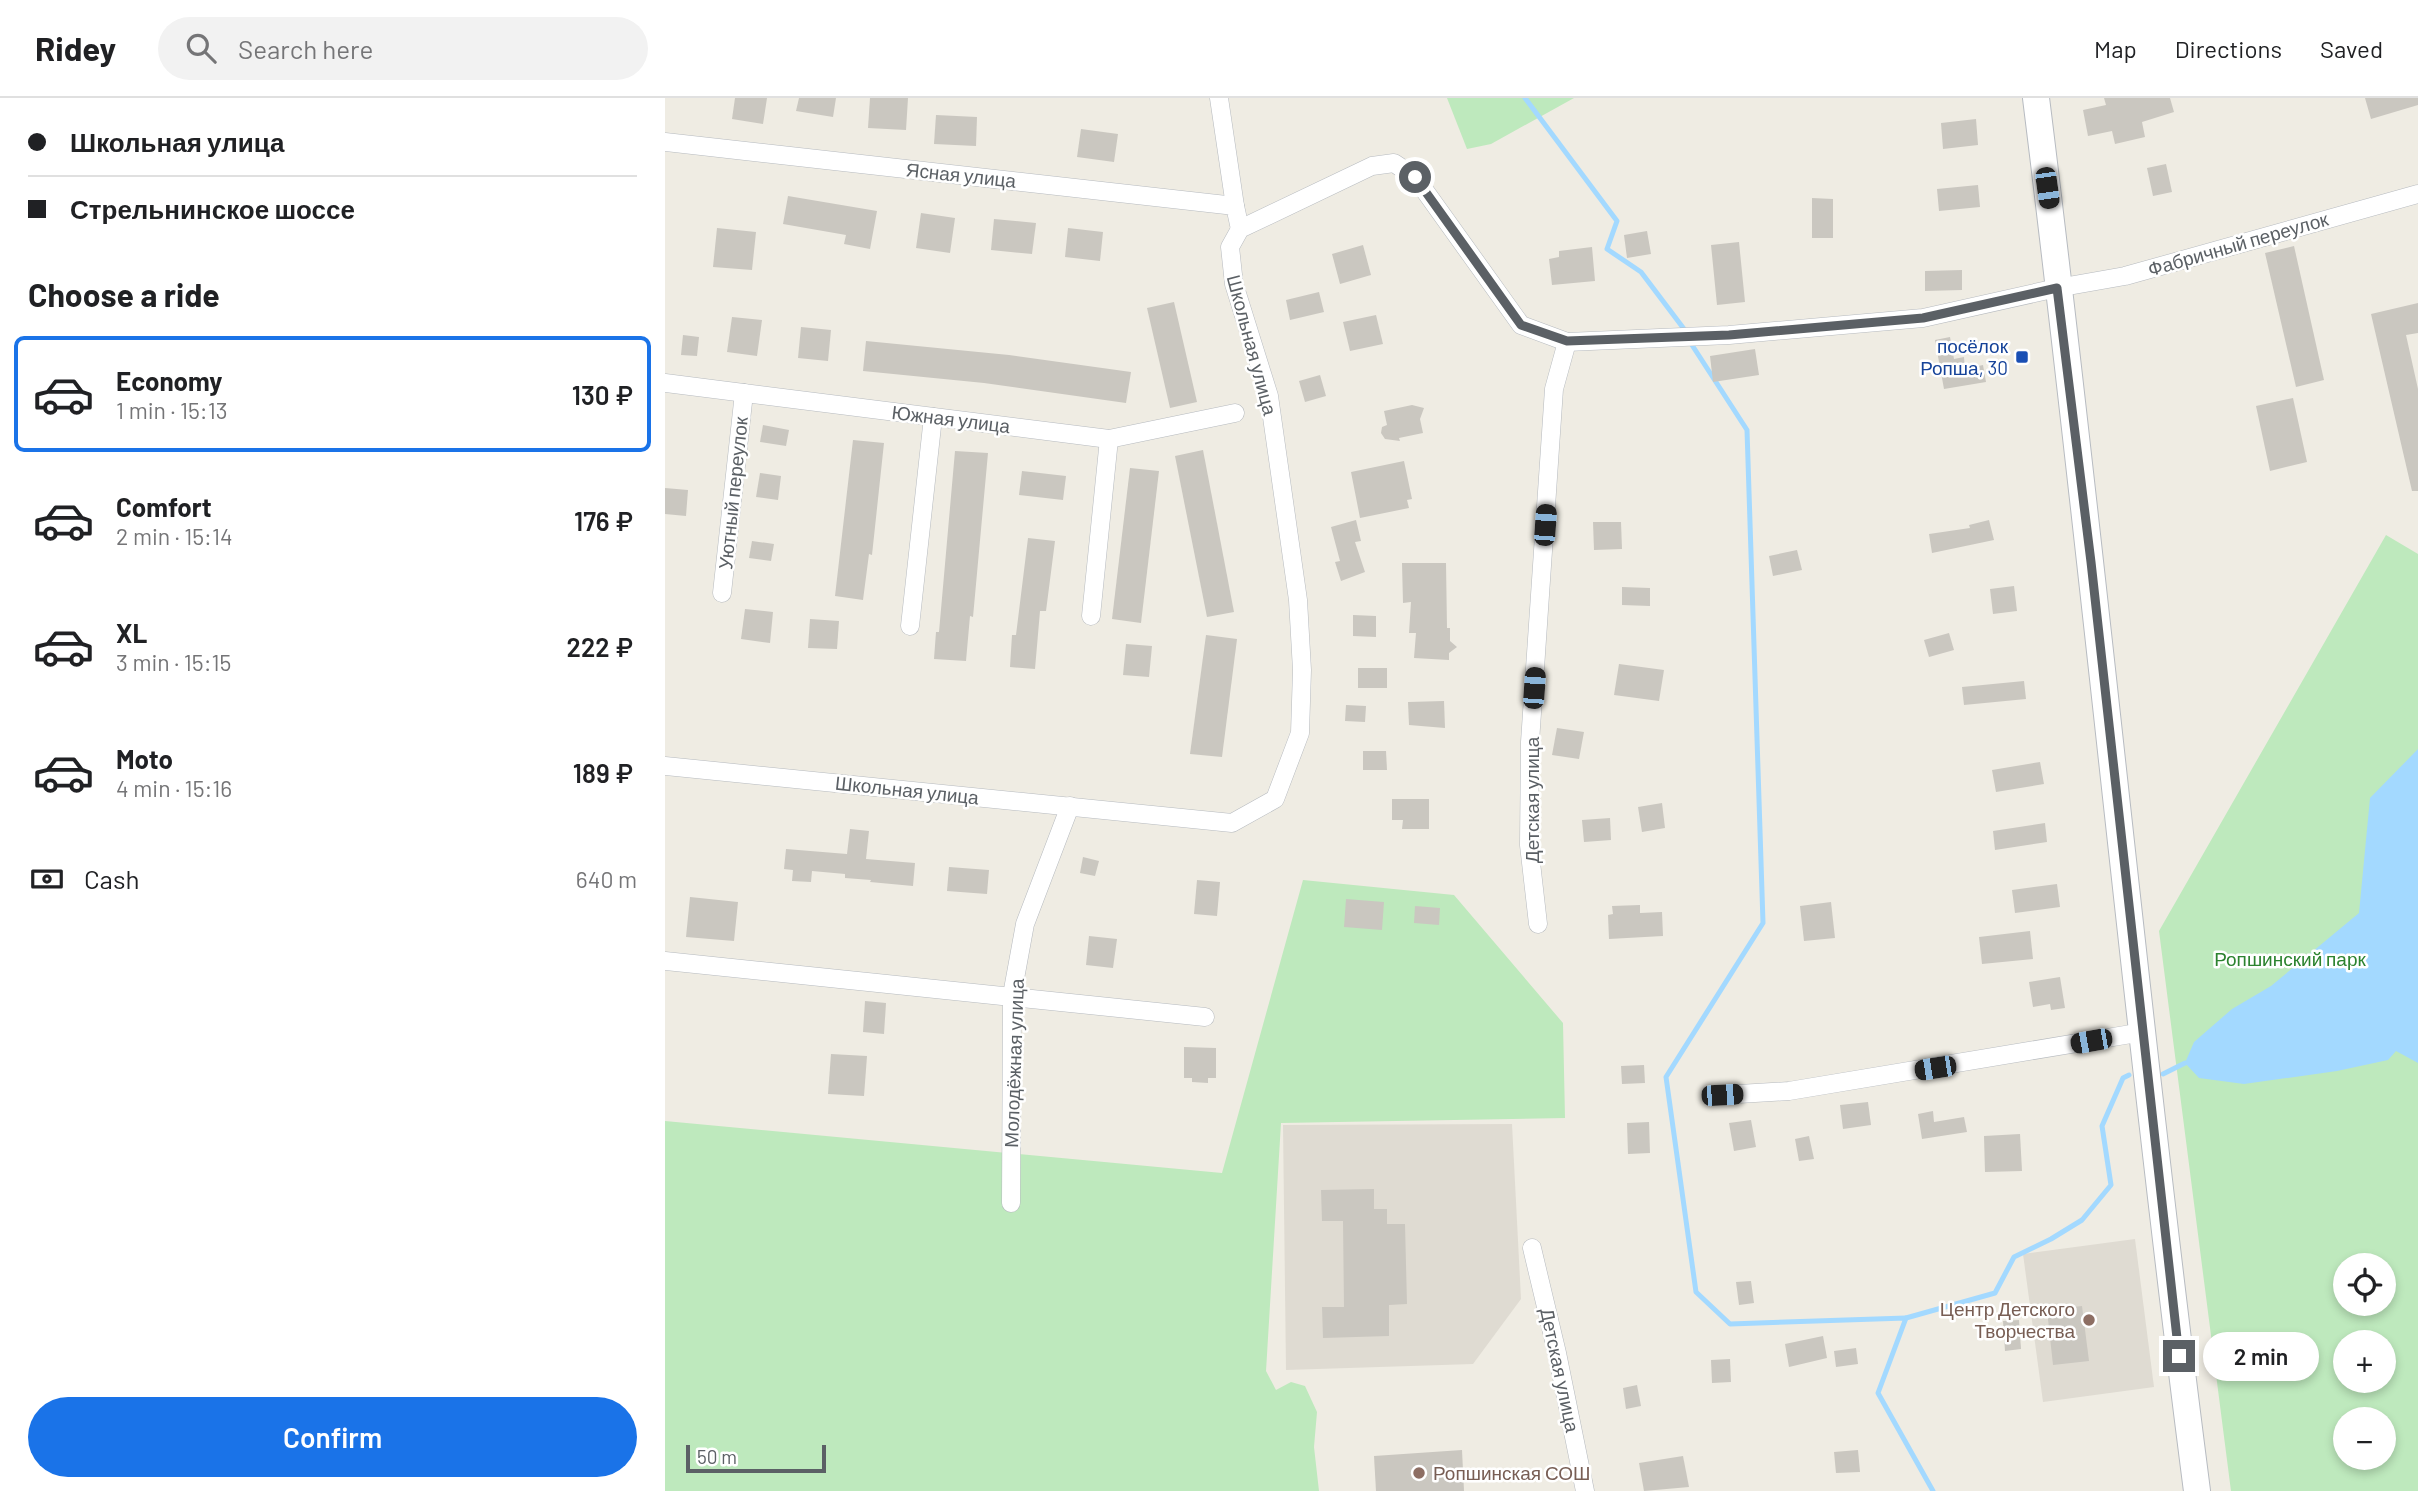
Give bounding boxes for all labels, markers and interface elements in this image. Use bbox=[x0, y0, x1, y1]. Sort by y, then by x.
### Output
search box bbox=[158, 17, 648, 80]
text: Ridey bbox=[35, 28, 116, 68]
icon: search bbox=[182, 29, 220, 67]
text: Search here bbox=[238, 33, 373, 64]
text: Map bbox=[2094, 34, 2137, 63]
text: Directions bbox=[2175, 34, 2282, 63]
text: Saved bbox=[2320, 34, 2383, 63]
text: Школьная улица bbox=[70, 126, 284, 157]
street label: Ясная улица bbox=[905, 157, 1018, 192]
route start bbox=[1399, 161, 1431, 193]
car bbox=[2034, 166, 2061, 210]
text: Стрельнинское шоссе bbox=[70, 193, 355, 224]
street label: Фабричный переулок bbox=[2145, 207, 2331, 280]
street label: Школьная улица bbox=[1223, 272, 1282, 418]
text: Choose a ride bbox=[28, 275, 220, 313]
place label: посёлок Ропша, 30 bbox=[1920, 334, 2009, 379]
marker: посёлок Ропша, 30 bbox=[2014, 349, 2030, 365]
icon: car bbox=[32, 363, 95, 426]
text: Economy bbox=[116, 365, 222, 396]
text: 130 ₽ bbox=[572, 379, 633, 410]
text: 1 min · 15:13 bbox=[116, 396, 228, 424]
street label: Южная улица bbox=[890, 400, 1012, 437]
street label: Уютный переулок bbox=[713, 415, 752, 570]
icon: car bbox=[32, 489, 95, 552]
text: Comfort bbox=[116, 491, 212, 522]
car bbox=[1534, 503, 1557, 547]
text: 176 ₽ bbox=[574, 505, 633, 536]
text: 2 min · 15:14 bbox=[116, 522, 233, 550]
icon: car bbox=[32, 615, 95, 678]
text: XL bbox=[116, 617, 147, 648]
text: 222 ₽ bbox=[567, 631, 633, 662]
text: 3 min · 15:15 bbox=[116, 648, 231, 676]
car bbox=[1523, 666, 1546, 710]
street label: Детская улица bbox=[1520, 736, 1543, 863]
icon: car bbox=[32, 741, 95, 804]
text: Moto bbox=[116, 743, 173, 774]
text: 189 ₽ bbox=[573, 757, 633, 788]
street label: Школьная улица bbox=[834, 771, 981, 809]
text: 4 min · 15:16 bbox=[116, 774, 232, 802]
icon: cash bbox=[28, 860, 66, 898]
text: Cash bbox=[84, 863, 139, 894]
text: 640 m bbox=[576, 865, 637, 893]
park label: Ропшинский парк bbox=[2214, 947, 2366, 970]
street label: Молодёжная улица bbox=[999, 978, 1028, 1148]
car bbox=[2069, 1027, 2114, 1055]
car bbox=[1913, 1054, 1958, 1082]
car bbox=[1701, 1083, 1744, 1107]
map controls bbox=[2333, 1253, 2396, 1470]
button: locate bbox=[2333, 1253, 2396, 1316]
place label: Центр Детского Творчества bbox=[1940, 1297, 2075, 1342]
street label: Детская улица bbox=[1536, 1306, 1585, 1435]
marker: Центр Детского Творчества bbox=[2081, 1312, 2097, 1328]
button: + bbox=[2333, 1330, 2396, 1393]
callout: 2 min bbox=[2203, 1332, 2319, 1380]
route end bbox=[2163, 1340, 2195, 1372]
text: 2 min bbox=[2234, 1342, 2288, 1370]
button: Confirm bbox=[28, 1397, 637, 1477]
button: − bbox=[2333, 1407, 2396, 1470]
scale bar bbox=[686, 1442, 826, 1474]
text: 50 m bbox=[697, 1445, 737, 1468]
place label: Ропшинская СОШ bbox=[1433, 1461, 1590, 1484]
marker: Ропшинская СОШ bbox=[1411, 1465, 1427, 1481]

